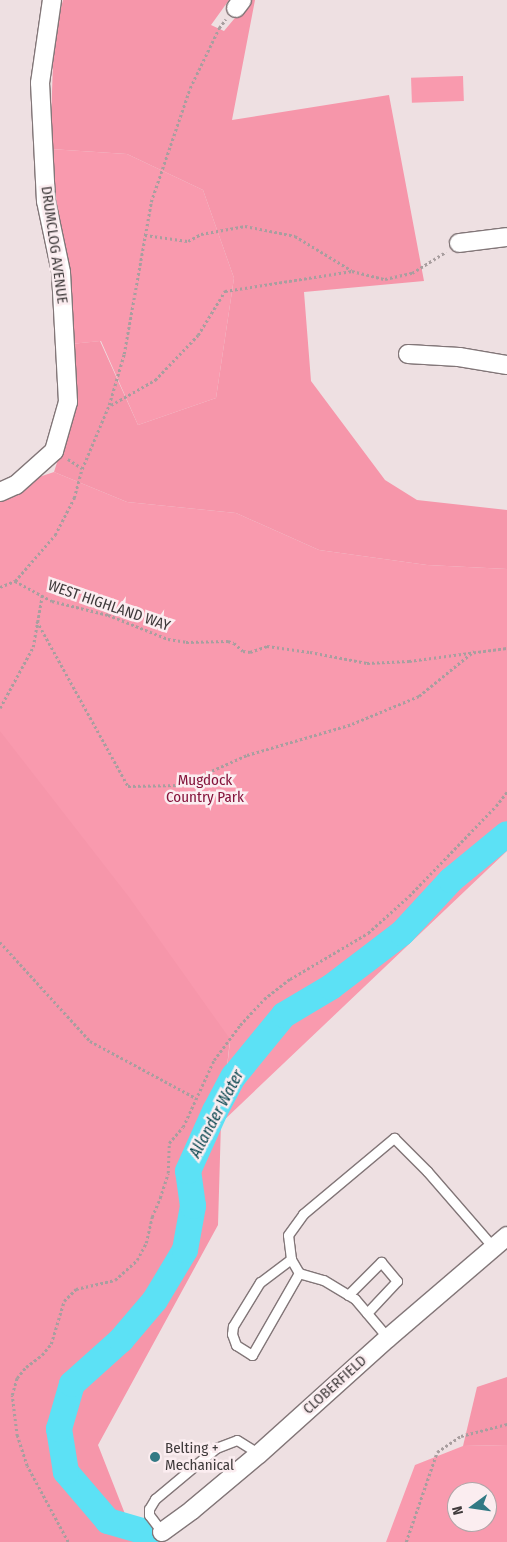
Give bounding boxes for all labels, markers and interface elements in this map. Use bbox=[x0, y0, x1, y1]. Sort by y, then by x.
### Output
street label: DRUMCLOG AVENUE bbox=[37, 185, 71, 305]
street label: WEST HIGHLAND WAY bbox=[45, 577, 173, 635]
park label: Mugdock Country Park bbox=[166, 771, 244, 806]
water label: Allander Water bbox=[186, 1067, 248, 1161]
street label: CLOBERFIELD bbox=[300, 1352, 370, 1418]
place label: Belting + Mechanical bbox=[165, 1439, 234, 1474]
marker: Belting + Mechanical bbox=[149, 1451, 161, 1463]
north arrow bbox=[447, 1482, 497, 1532]
text: N bbox=[449, 1504, 467, 1517]

